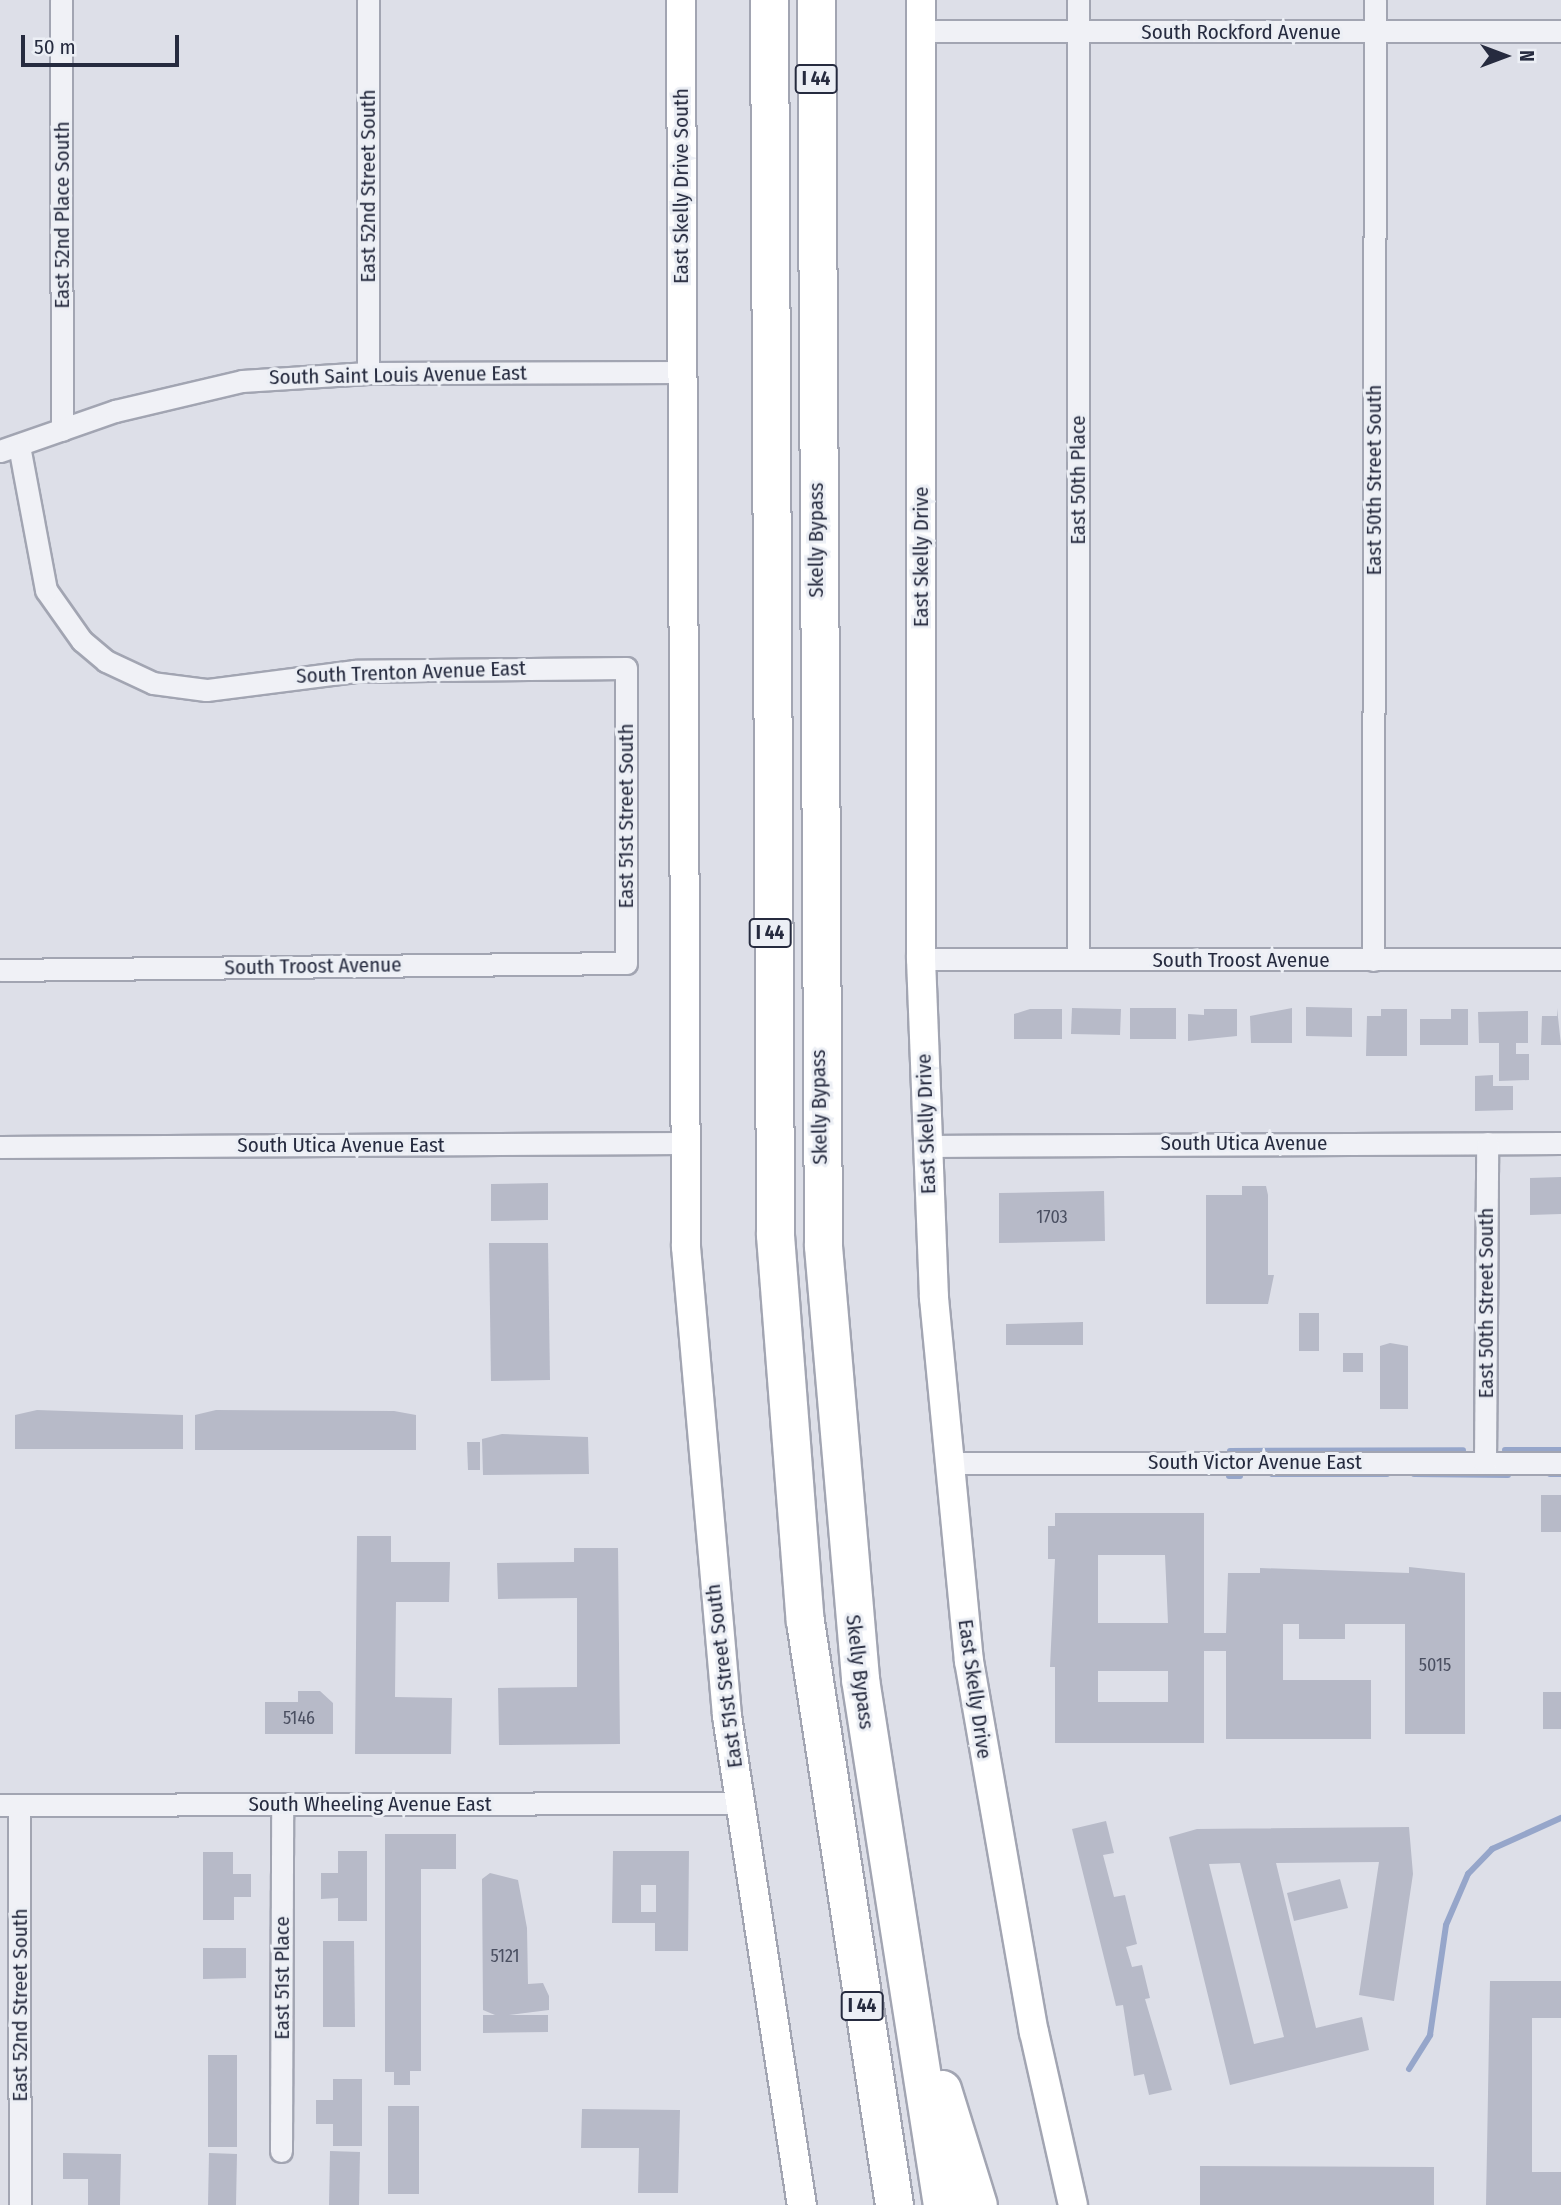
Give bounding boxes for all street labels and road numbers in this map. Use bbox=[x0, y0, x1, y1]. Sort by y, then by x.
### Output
street label: South Rockford Avenue bbox=[1141, 19, 1341, 45]
road number: I 44 bbox=[793, 64, 839, 94]
street label: East Skelly Drive South bbox=[668, 88, 694, 284]
street label: East 52nd Street South bbox=[355, 89, 381, 283]
street label: East 52nd Place South bbox=[49, 121, 75, 309]
street label: South Saint Louis Avenue East bbox=[269, 360, 527, 390]
street label: East 50th Street South bbox=[1361, 385, 1387, 575]
street label: East 50th Place bbox=[1065, 415, 1091, 545]
street label: Skelly Bypass bbox=[803, 482, 829, 598]
street label: East Skelly Drive bbox=[908, 487, 934, 627]
street label: South Trenton Avenue East bbox=[296, 655, 526, 689]
street label: East 51st Street South bbox=[613, 723, 639, 909]
road number: I 44 bbox=[747, 917, 793, 948]
street label: South Troost Avenue bbox=[1152, 947, 1330, 973]
street label: South Troost Avenue bbox=[224, 952, 402, 980]
street label: Skelly Bypass bbox=[805, 1049, 833, 1165]
street label: East Skelly Drive bbox=[911, 1053, 941, 1195]
street label: South Utica Avenue bbox=[1161, 1130, 1327, 1156]
street label: South Utica Avenue East bbox=[237, 1132, 445, 1158]
street label: East 50th Street South bbox=[1473, 1208, 1499, 1398]
street label: South Victor Avenue East bbox=[1148, 1449, 1362, 1475]
street label: East 51st Street South bbox=[700, 1583, 748, 1769]
street label: Skelly Bypass bbox=[840, 1613, 880, 1731]
street label: East Skelly Drive bbox=[953, 1618, 997, 1760]
street label: South Wheeling Avenue East bbox=[248, 1791, 492, 1817]
street label: East 52nd Street South bbox=[7, 1908, 33, 2102]
street label: East 51st Place bbox=[269, 1916, 295, 2040]
road number: I 44 bbox=[839, 1990, 885, 2022]

